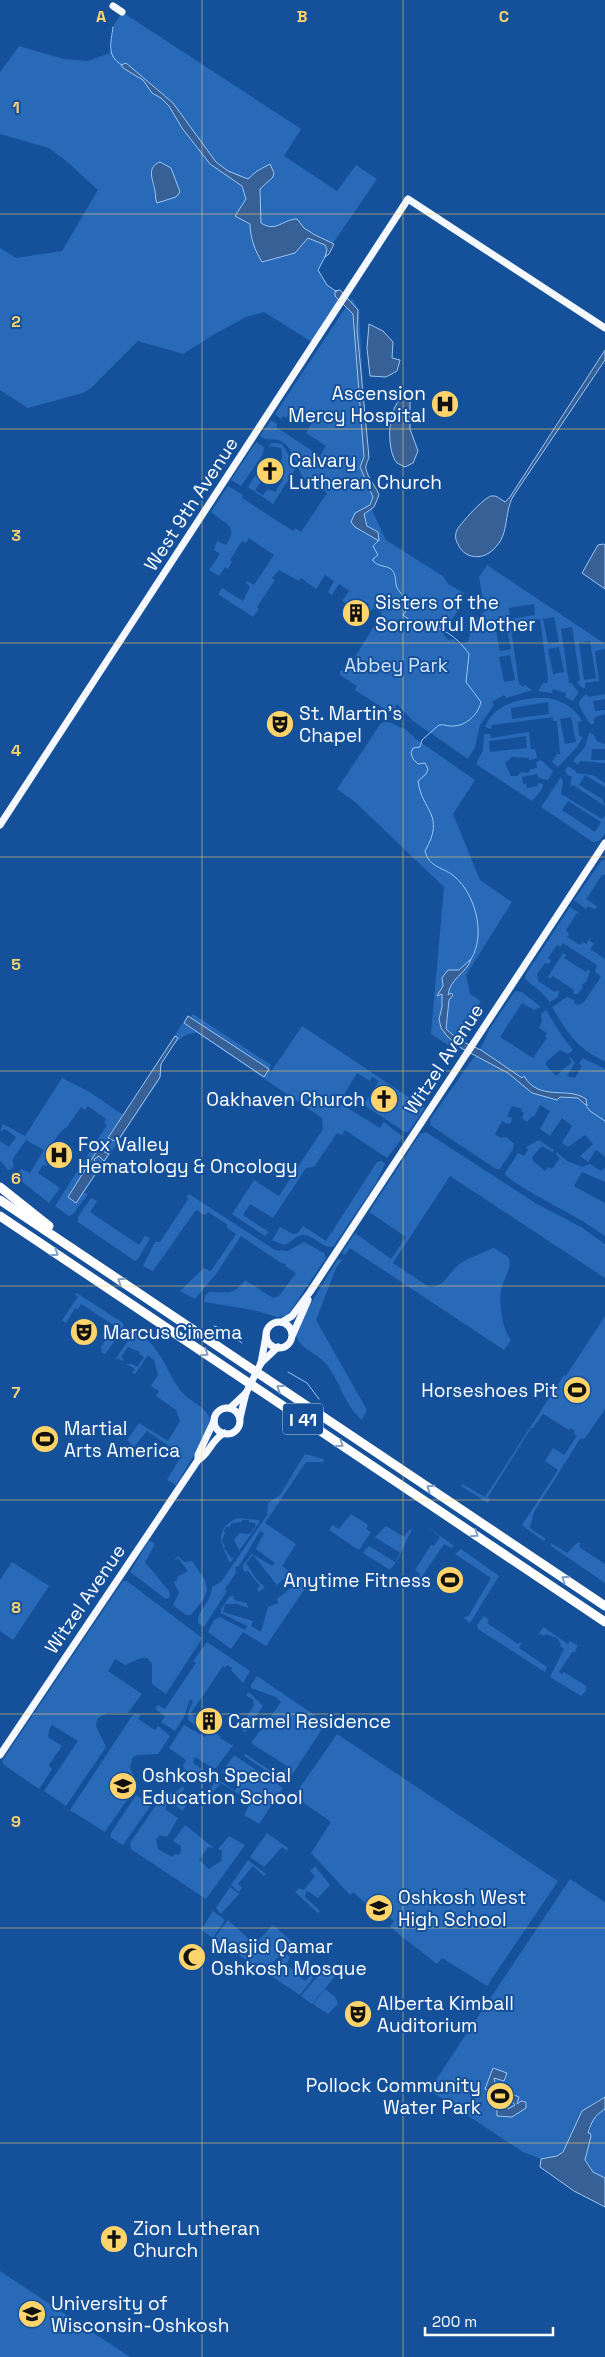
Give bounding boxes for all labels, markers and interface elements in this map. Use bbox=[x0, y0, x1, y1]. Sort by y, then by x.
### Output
text: A bbox=[96, 6, 106, 27]
text: B bbox=[297, 6, 307, 27]
text: C bbox=[499, 6, 509, 27]
text: 1 bbox=[12, 97, 20, 118]
text: 2 bbox=[11, 311, 21, 332]
place label: Ascension Mercy Hospital bbox=[288, 381, 426, 428]
hospital icon: Ascension Mercy Hospital bbox=[430, 389, 460, 419]
street label: West 9th Avenue bbox=[138, 432, 244, 576]
place label: Calvary Lutheran Church bbox=[289, 448, 442, 495]
church icon: Calvary Lutheran Church bbox=[255, 456, 285, 486]
text: 3 bbox=[11, 525, 21, 546]
place label: Sisters of the Sorrowful Mother bbox=[375, 590, 535, 637]
building icon: Sisters of the Sorrowful Mother bbox=[341, 598, 371, 628]
park label: Abbey Park bbox=[344, 653, 448, 678]
place label: St. Martin's Chapel bbox=[299, 701, 402, 748]
theatre icon: St. Martin's Chapel bbox=[265, 709, 295, 739]
text: 4 bbox=[11, 740, 21, 761]
text: 5 bbox=[11, 954, 21, 975]
street label: Witzel Avenue bbox=[399, 999, 489, 1119]
church icon: Oakhaven Church bbox=[369, 1084, 399, 1114]
place label: Oakhaven Church bbox=[206, 1087, 365, 1112]
place label: Fox Valley Hematology & Oncology bbox=[78, 1132, 298, 1179]
hospital icon: Fox Valley Hematology & Oncology bbox=[44, 1140, 74, 1170]
text: 6 bbox=[11, 1168, 21, 1189]
one-way arrow bbox=[49, 1247, 59, 1256]
one-way arrow bbox=[118, 1278, 127, 1287]
theatre icon: Marcus Cinema bbox=[69, 1317, 99, 1347]
place label: Marcus Cinema bbox=[103, 1320, 242, 1345]
one-way arrow bbox=[199, 1347, 208, 1356]
sports icon: Horseshoes Pit bbox=[562, 1375, 592, 1405]
place label: Horseshoes Pit bbox=[421, 1378, 558, 1403]
text: 7 bbox=[12, 1382, 21, 1403]
one-way arrow bbox=[276, 1385, 286, 1394]
road number: I 41 bbox=[283, 1404, 323, 1435]
place label: Martial Arts America bbox=[64, 1416, 180, 1463]
sports icon: Martial Arts America bbox=[30, 1424, 60, 1454]
one-way arrow bbox=[334, 1438, 343, 1447]
one-way arrow bbox=[426, 1485, 435, 1494]
one-way arrow bbox=[469, 1528, 478, 1537]
street label: Witzel Avenue bbox=[39, 1539, 131, 1659]
sports icon: Anytime Fitness bbox=[435, 1565, 465, 1595]
place label: Anytime Fitness bbox=[283, 1568, 431, 1593]
one-way arrow bbox=[561, 1576, 570, 1585]
text: 8 bbox=[11, 1597, 21, 1618]
building icon: Carmel Residence bbox=[194, 1706, 224, 1736]
place label: Carmel Residence bbox=[228, 1709, 391, 1734]
place label: Oshkosh Special Education School bbox=[142, 1763, 303, 1810]
school or university icon: Oshkosh Special Education School bbox=[108, 1771, 138, 1801]
text: 9 bbox=[11, 1811, 21, 1832]
place label: Oshkosh West High School bbox=[398, 1885, 526, 1932]
school or university icon: Oshkosh West High School bbox=[364, 1893, 394, 1923]
place label: Masjid Qamar Oshkosh Mosque bbox=[211, 1934, 367, 1981]
mosque icon: Masjid Qamar Oshkosh Mosque bbox=[177, 1942, 207, 1972]
place label: Alberta Kimball Auditorium bbox=[377, 1991, 514, 2038]
theatre icon: Alberta Kimball Auditorium bbox=[343, 1999, 373, 2029]
place label: Pollock Community Water Park bbox=[306, 2073, 481, 2120]
sports icon: Pollock Community Water Park bbox=[485, 2081, 515, 2111]
place label: Zion Lutheran Church bbox=[133, 2216, 260, 2263]
church icon: Zion Lutheran Church bbox=[99, 2224, 129, 2254]
place label: University of Wisconsin-Oshkosh bbox=[51, 2291, 230, 2338]
school or university icon: University of Wisconsin-Oshkosh bbox=[17, 2299, 47, 2329]
scale bar bbox=[425, 2304, 552, 2336]
text: 200 m bbox=[432, 2312, 477, 2331]

